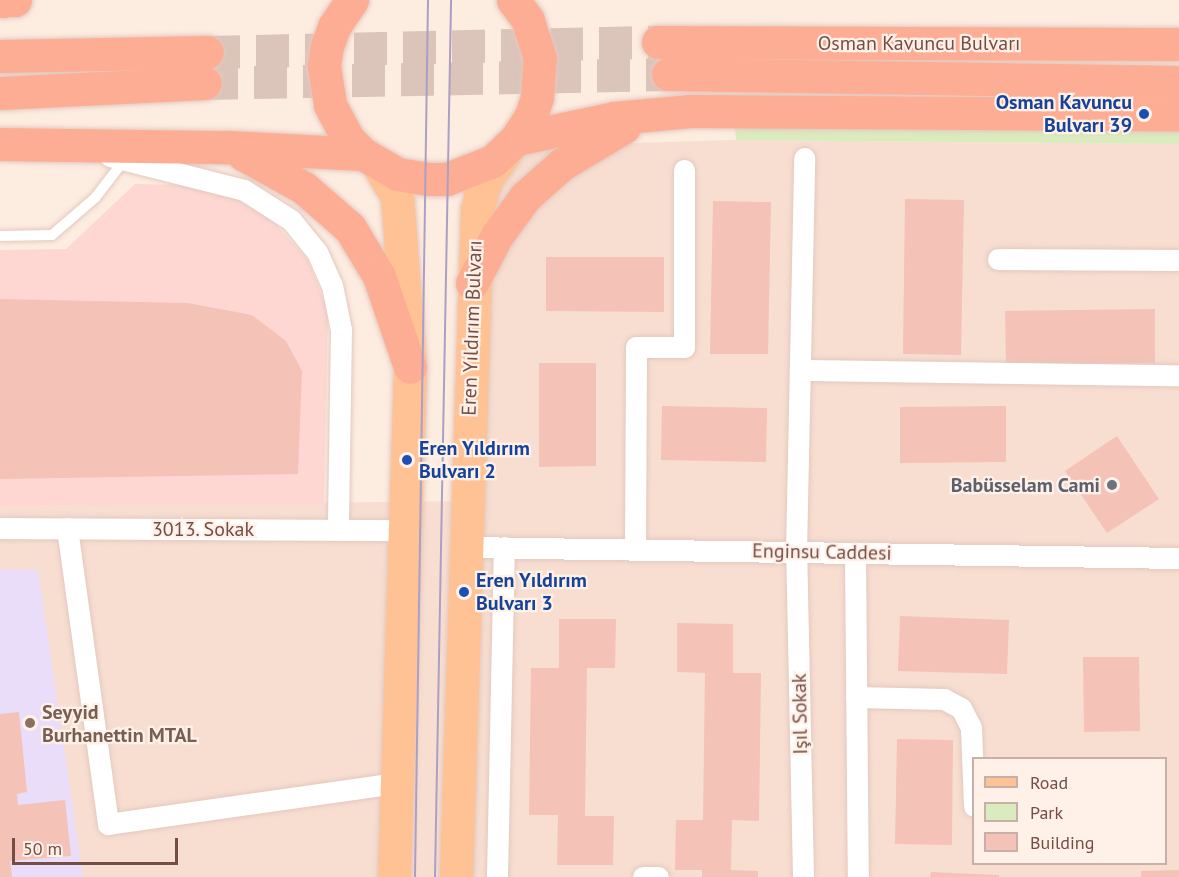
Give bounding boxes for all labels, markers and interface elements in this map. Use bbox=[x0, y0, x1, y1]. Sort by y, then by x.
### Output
street label: Osman Kavuncu Bulvarı bbox=[818, 31, 1020, 55]
place label: Osman Kavuncu Bulvarı 39 bbox=[996, 90, 1132, 137]
marker: Osman Kavuncu Bulvarı 39 bbox=[1137, 107, 1151, 121]
street label: Eren Yıldırım Bulvarı bbox=[457, 240, 487, 416]
place label: Eren Yıldırım Bulvarı 2 bbox=[419, 436, 530, 483]
marker: Eren Yıldırım Bulvarı 2 bbox=[400, 453, 414, 467]
place label: Babüsselam Cami bbox=[950, 473, 1100, 497]
marker: Babüsselam Cami bbox=[1105, 478, 1119, 492]
street label: 3013. Sokak bbox=[151, 517, 255, 541]
street label: Enginsu Caddesi bbox=[752, 539, 892, 565]
place label: Eren Yıldırım Bulvarı 3 bbox=[476, 568, 587, 615]
marker: Eren Yıldırım Bulvarı 3 bbox=[457, 585, 471, 599]
street label: Işıl Sokak bbox=[787, 673, 813, 755]
place label: Seyyid Burhanettin MTAL bbox=[42, 700, 197, 747]
marker: Seyyid Burhanettin MTAL bbox=[23, 716, 37, 730]
legend bbox=[972, 757, 1167, 865]
text: Road bbox=[1030, 771, 1068, 794]
text: Park bbox=[1030, 801, 1063, 824]
scale bar bbox=[15, 826, 182, 864]
text: Building bbox=[1030, 831, 1094, 854]
text: 50 m bbox=[23, 837, 62, 860]

